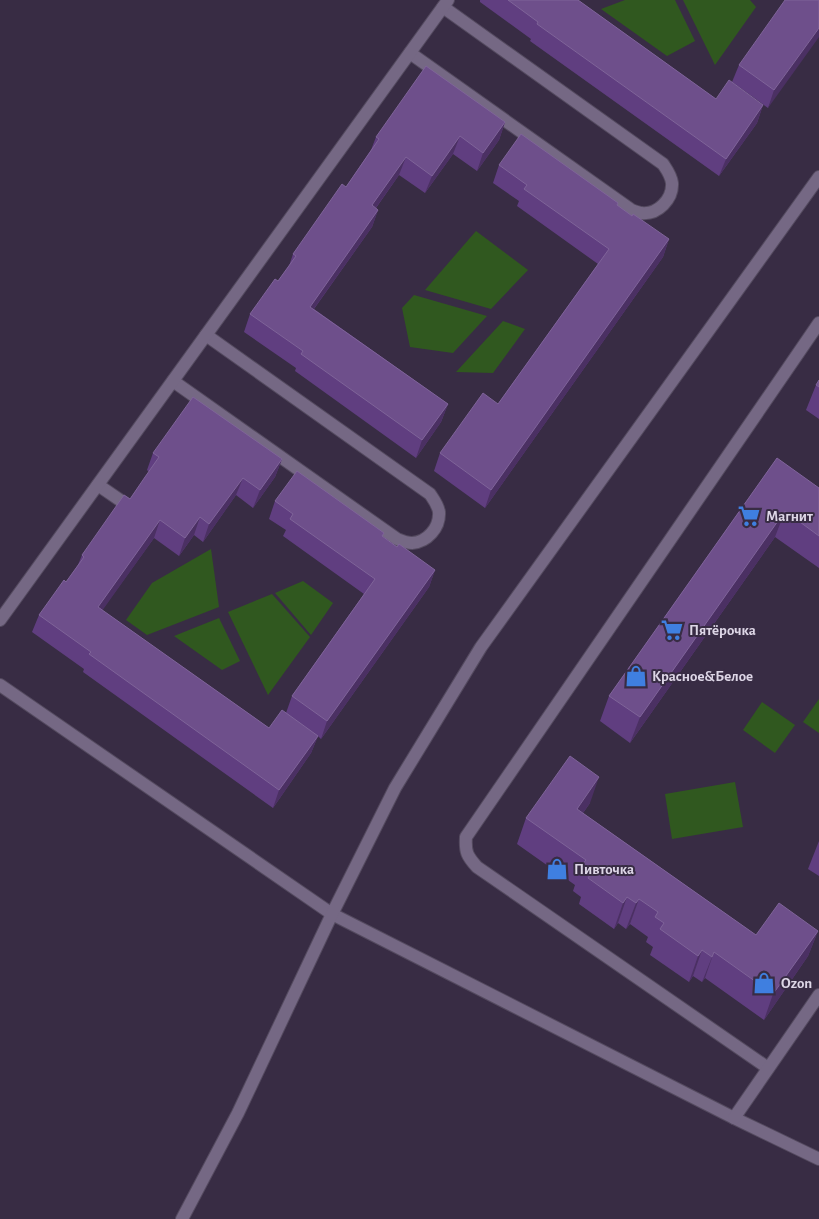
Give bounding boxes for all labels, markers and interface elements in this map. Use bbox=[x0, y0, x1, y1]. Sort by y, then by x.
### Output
supermarket icon: Магнит bbox=[736, 503, 762, 529]
place label: Магнит bbox=[766, 509, 813, 524]
supermarket icon: Пятёрочка bbox=[659, 617, 685, 643]
place label: Пятёрочка bbox=[689, 623, 756, 638]
shop icon: Красное&Белое bbox=[623, 663, 649, 689]
place label: Красное&Белое bbox=[652, 669, 753, 684]
shop icon: Пивточка bbox=[544, 856, 570, 882]
place label: Пивточка bbox=[574, 862, 634, 877]
shop icon: Ozon bbox=[751, 970, 777, 996]
place label: Ozon bbox=[781, 976, 812, 991]

